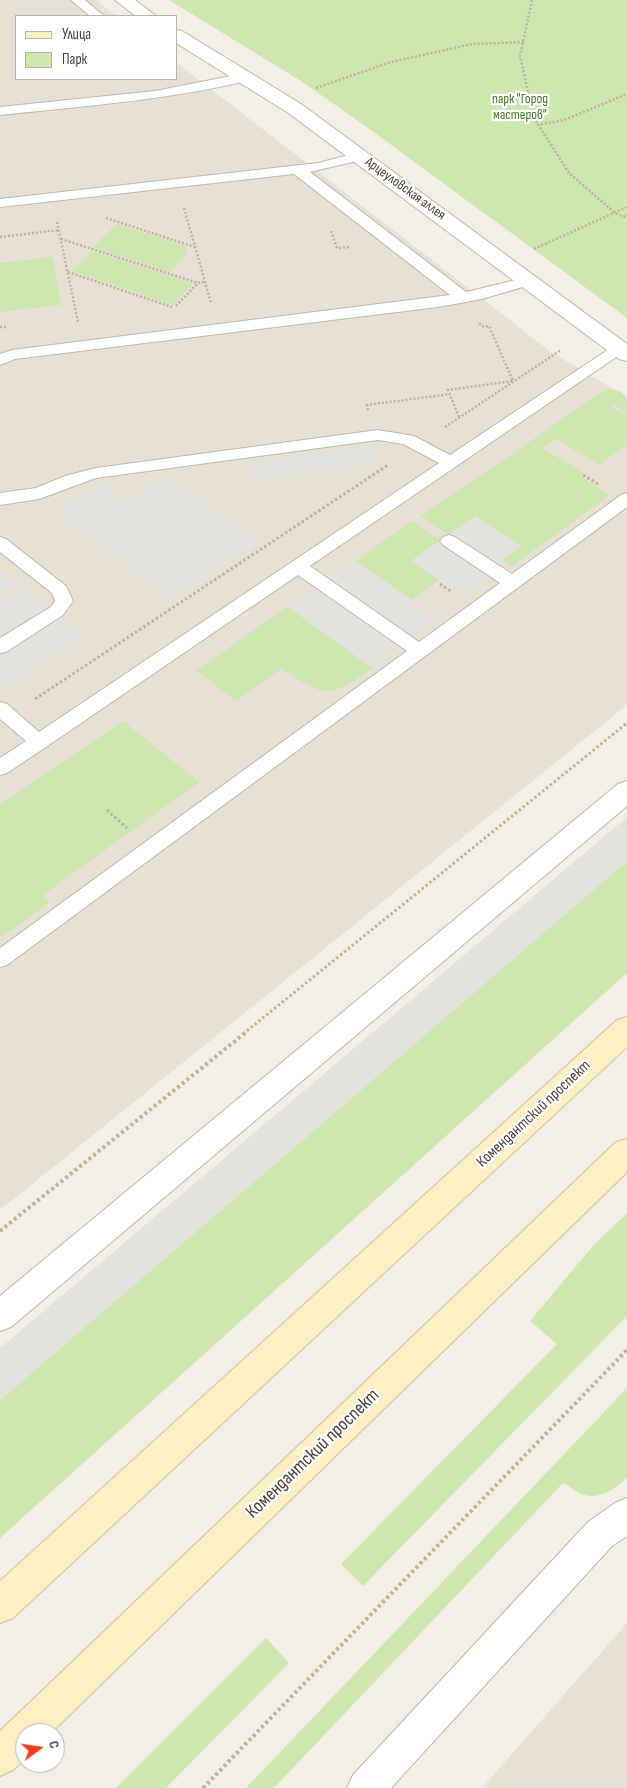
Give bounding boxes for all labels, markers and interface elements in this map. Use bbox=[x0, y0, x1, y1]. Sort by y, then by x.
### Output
legend bbox=[15, 15, 178, 80]
text: Улица bbox=[62, 25, 91, 44]
text: Парк bbox=[62, 50, 87, 69]
park label: парк "Город мастеров" bbox=[492, 91, 548, 124]
street label: Арцеуловская аллея bbox=[361, 154, 449, 224]
street label: Комендантский проспект bbox=[473, 1056, 595, 1172]
street label: Комендантский проспект bbox=[242, 1384, 384, 1524]
north arrow bbox=[15, 1723, 65, 1773]
text: С bbox=[45, 1739, 63, 1750]

